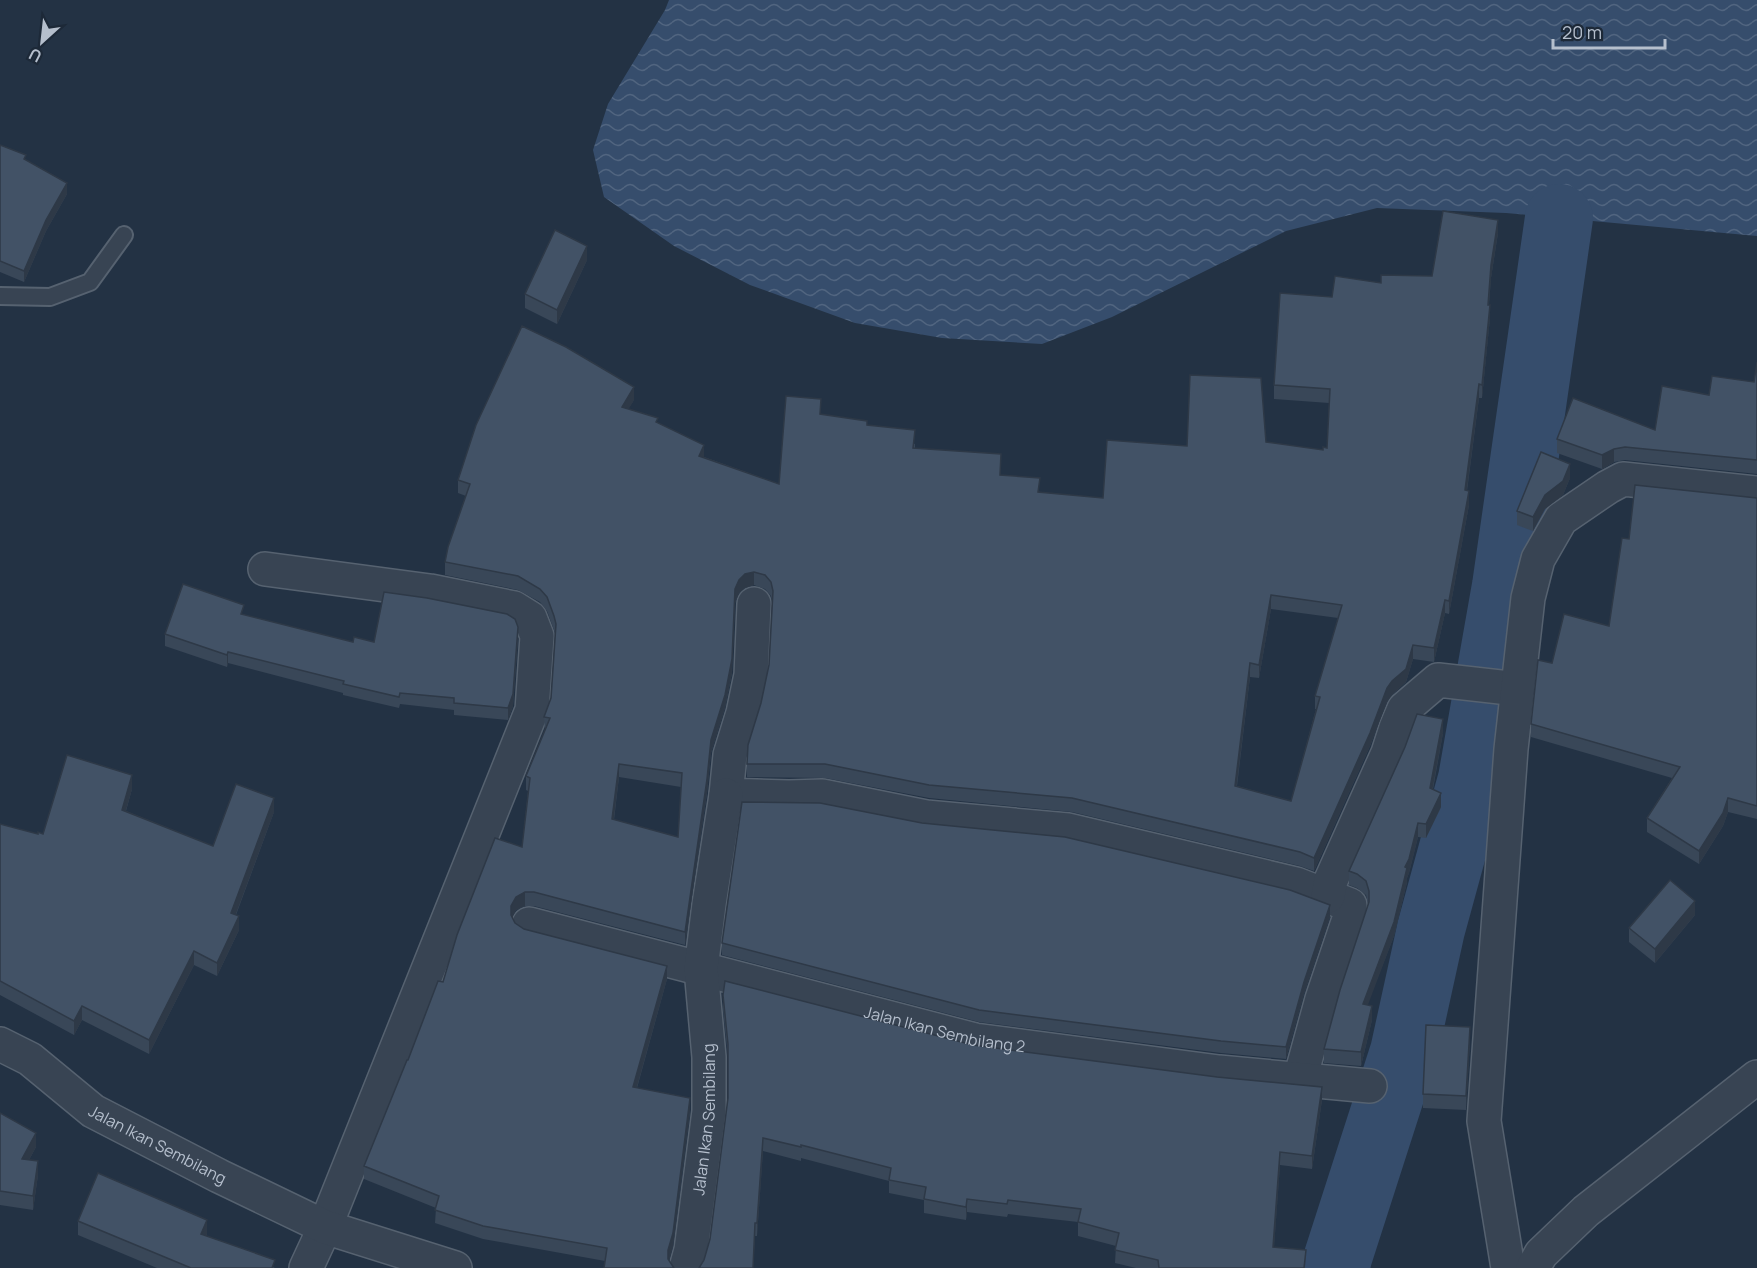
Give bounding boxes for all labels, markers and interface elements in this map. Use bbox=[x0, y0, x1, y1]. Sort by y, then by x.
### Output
north arrow bbox=[12, 12, 72, 72]
scale bar bbox=[1553, 12, 1666, 50]
text: 20 m bbox=[1562, 20, 1602, 44]
text: U bbox=[25, 43, 45, 68]
street label: Jalan Ikan Sembilang 2 bbox=[862, 1001, 1027, 1057]
street label: Jalan Ikan Sembilang bbox=[687, 1043, 720, 1197]
street label: Jalan Ikan Sembilang bbox=[85, 1100, 230, 1189]

